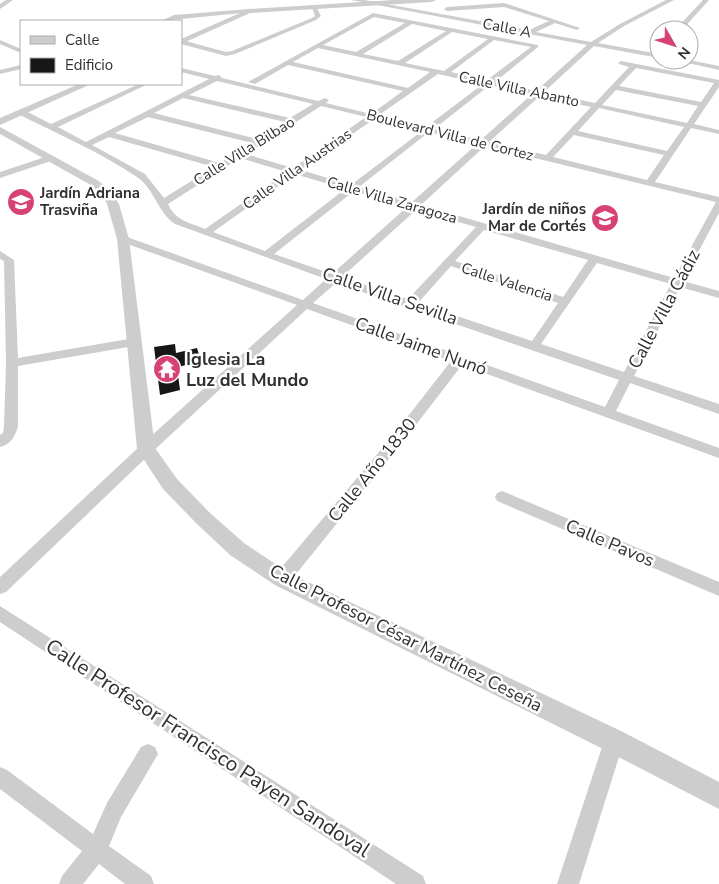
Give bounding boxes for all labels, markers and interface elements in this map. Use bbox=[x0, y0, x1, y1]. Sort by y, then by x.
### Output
street label: Calle A bbox=[481, 13, 533, 43]
legend bbox=[20, 20, 182, 85]
north arrow bbox=[649, 20, 699, 70]
text: Calle bbox=[65, 30, 100, 50]
text: N bbox=[673, 43, 694, 63]
text: Edificio bbox=[65, 55, 113, 75]
street label: Calle Villa Abanto bbox=[457, 66, 581, 112]
street label: Boulevard Villa de Cortez bbox=[364, 105, 536, 165]
street label: Calle Villa Bilbao bbox=[189, 112, 299, 190]
street label: Calle Villa Austrias bbox=[239, 124, 355, 214]
street label: Calle Villa Zaragoza bbox=[325, 172, 459, 228]
place label: Jardín Adriana Trasviña bbox=[39, 183, 140, 220]
school or university icon: Jardín Adriana Trasviña bbox=[6, 187, 36, 217]
place label: Jardín de niños Mar de Cortés bbox=[482, 199, 586, 236]
school or university icon: Jardín de niños Mar de Cortés bbox=[590, 203, 620, 233]
street label: Calle Villa Cádiz bbox=[622, 245, 706, 373]
street label: Calle Valencia bbox=[459, 258, 555, 306]
street label: Calle Villa Sevilla bbox=[319, 262, 461, 330]
street label: Calle Jaime Nunó bbox=[352, 311, 490, 381]
place label: Iglesia La Luz del Mundo bbox=[186, 347, 309, 392]
temple icon: Iglesia La Luz del Mundo bbox=[152, 354, 182, 384]
street label: Calle Año 1830 bbox=[323, 413, 421, 527]
street label: Calle Pavos bbox=[562, 514, 658, 572]
street label: Calle Profesor César Martínez Ceseña bbox=[266, 559, 546, 717]
street label: Calle Profesor Francisco Payen Sandoval bbox=[40, 632, 377, 864]

